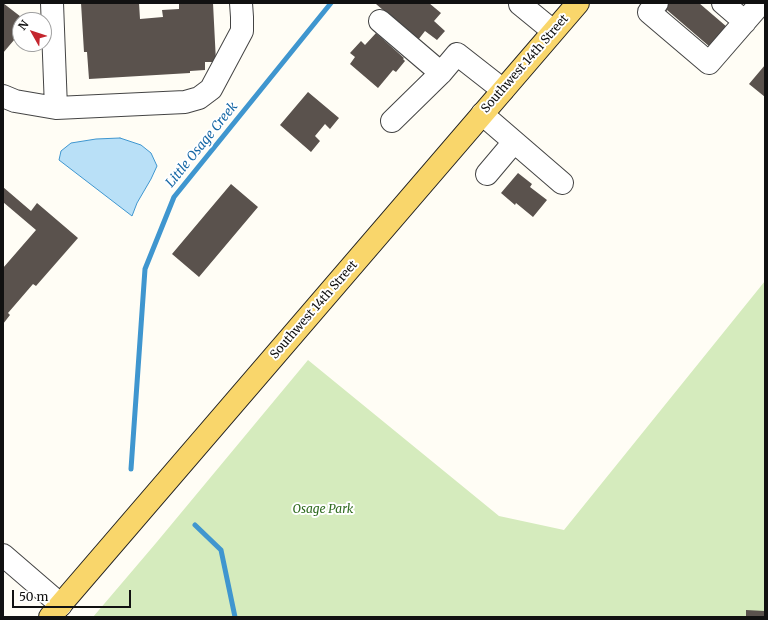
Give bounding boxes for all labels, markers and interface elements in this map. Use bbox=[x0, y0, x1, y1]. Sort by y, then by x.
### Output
north arrow bbox=[12, 12, 52, 52]
street label: Southwest 14th Street bbox=[478, 12, 572, 116]
text: N bbox=[15, 17, 32, 33]
water label: Little Osage Creek bbox=[163, 99, 241, 191]
street label: Southwest 14th Street bbox=[267, 258, 361, 362]
park label: Osage Park bbox=[293, 503, 353, 517]
scale bar bbox=[14, 582, 133, 608]
text: 50 m bbox=[19, 589, 48, 604]

